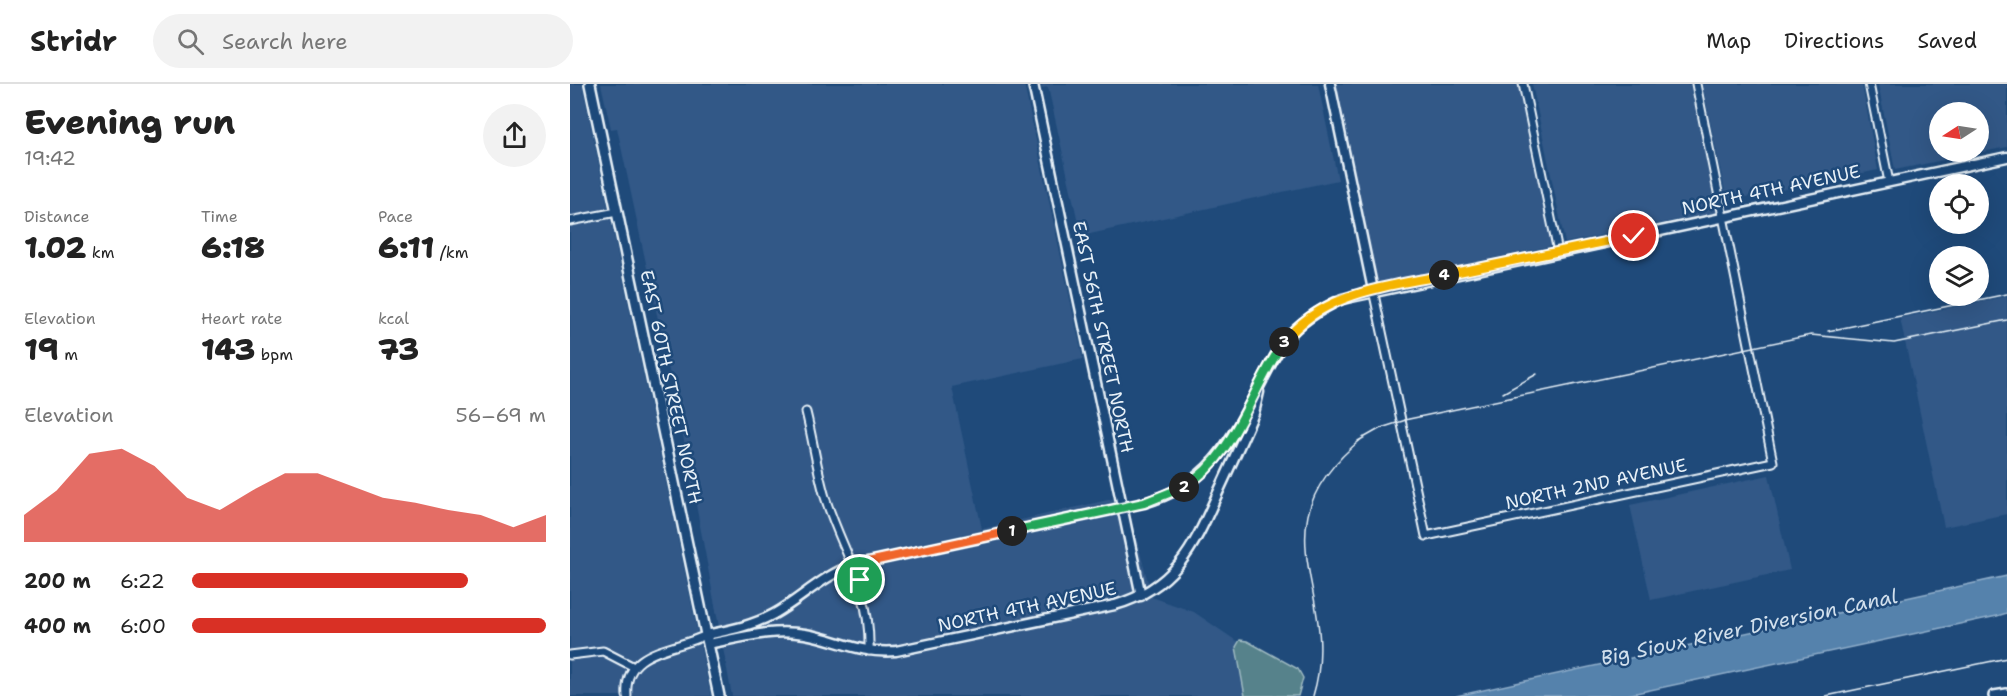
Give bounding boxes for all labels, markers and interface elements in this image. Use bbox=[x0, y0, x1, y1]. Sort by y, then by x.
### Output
search box bbox=[153, 14, 573, 68]
text: Stridr bbox=[30, 22, 117, 60]
icon: search bbox=[174, 25, 207, 58]
text: Search here bbox=[222, 27, 348, 56]
text: Map bbox=[1706, 27, 1751, 55]
text: Directions bbox=[1784, 27, 1884, 55]
text: Saved bbox=[1917, 27, 1977, 55]
text: Evening run bbox=[24, 100, 235, 145]
north arrow bbox=[1929, 102, 1989, 162]
map controls bbox=[1929, 102, 1989, 306]
button: share bbox=[483, 104, 546, 167]
text: 19:42 bbox=[24, 145, 76, 171]
street label: NORTH 4TH AVENUE bbox=[1679, 159, 1863, 221]
button: locate bbox=[1929, 174, 1989, 234]
text: Distance bbox=[24, 206, 90, 227]
text: Time bbox=[201, 206, 238, 227]
text: Pace bbox=[378, 206, 413, 227]
pin bbox=[1608, 210, 1659, 261]
street label: EAST 56TH STREET NORTH bbox=[1067, 219, 1139, 455]
icon: check bbox=[1617, 219, 1650, 252]
text: 1.02 bbox=[24, 227, 86, 268]
text: 6:18 bbox=[201, 227, 265, 268]
text: 6:11 bbox=[378, 227, 434, 268]
text: km bbox=[86, 242, 114, 263]
text: /km bbox=[434, 242, 468, 263]
button: layers bbox=[1929, 246, 1989, 306]
pin: 4 bbox=[1429, 260, 1459, 290]
text: 4 bbox=[1438, 264, 1450, 285]
street label: EAST 60TH STREET NORTH bbox=[634, 268, 708, 506]
text: Elevation bbox=[24, 308, 96, 329]
text: Heart rate bbox=[201, 308, 283, 329]
text: kcal bbox=[378, 308, 409, 329]
pin: 3 bbox=[1269, 327, 1299, 357]
text: 19 bbox=[24, 329, 59, 370]
text: 143 bbox=[201, 329, 255, 370]
text: 73 bbox=[378, 329, 419, 370]
text: 3 bbox=[1278, 331, 1290, 352]
text: m bbox=[59, 344, 78, 365]
text: bpm bbox=[255, 344, 293, 365]
text: Elevation bbox=[24, 402, 114, 428]
text: 56–69 m bbox=[456, 402, 546, 428]
street label: NORTH 2ND AVENUE bbox=[1503, 453, 1689, 515]
pin: 2 bbox=[1169, 472, 1199, 502]
text: 2 bbox=[1178, 476, 1190, 497]
pin: 1 bbox=[997, 516, 1027, 546]
text: 1 bbox=[1008, 520, 1016, 541]
pin bbox=[834, 554, 885, 605]
icon: arrive bbox=[843, 563, 876, 596]
text: 200 m bbox=[24, 568, 91, 594]
text: 6:22 bbox=[120, 568, 165, 594]
street label: NORTH 4TH AVENUE bbox=[935, 576, 1119, 638]
water label: Big Sioux River Diversion Canal bbox=[1598, 583, 1900, 671]
text: 400 m bbox=[24, 613, 91, 639]
text: 6:00 bbox=[120, 613, 166, 639]

